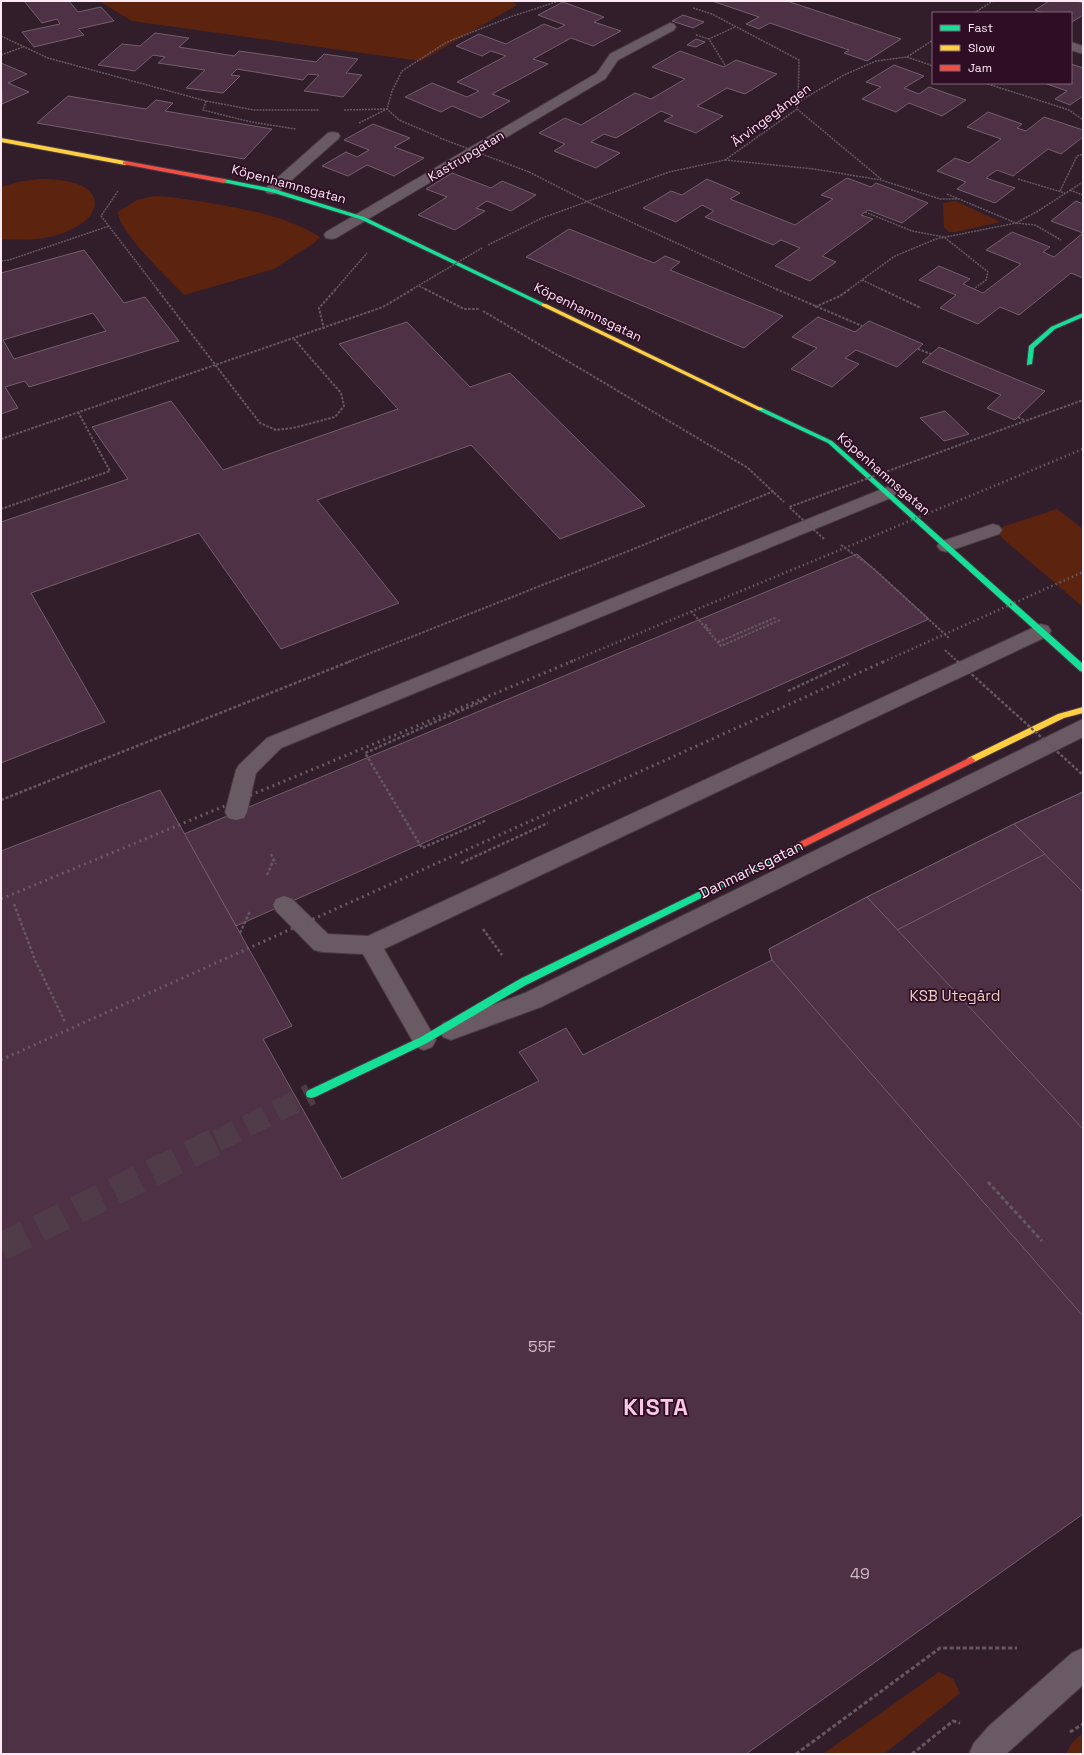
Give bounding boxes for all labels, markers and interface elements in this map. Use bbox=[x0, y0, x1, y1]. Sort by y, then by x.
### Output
legend bbox=[932, 12, 1072, 84]
text: Fast bbox=[968, 20, 993, 36]
text: Slow bbox=[968, 40, 995, 56]
text: Jam bbox=[968, 60, 992, 76]
street label: Ärvingegången bbox=[728, 80, 814, 150]
street label: Kastrupgatan bbox=[425, 127, 507, 185]
street label: Köpenhamnsgatan bbox=[230, 161, 348, 207]
street label: Köpenhamnsgatan bbox=[531, 278, 645, 346]
street label: Köpenhamnsgatan bbox=[834, 429, 934, 519]
street label: Danmarksgatan bbox=[696, 836, 806, 902]
park label: KSB Utegård bbox=[910, 986, 1000, 1005]
house number: 55F bbox=[528, 1336, 556, 1357]
district label: KISTA bbox=[623, 1392, 689, 1422]
house number: 49 bbox=[850, 1563, 870, 1584]

